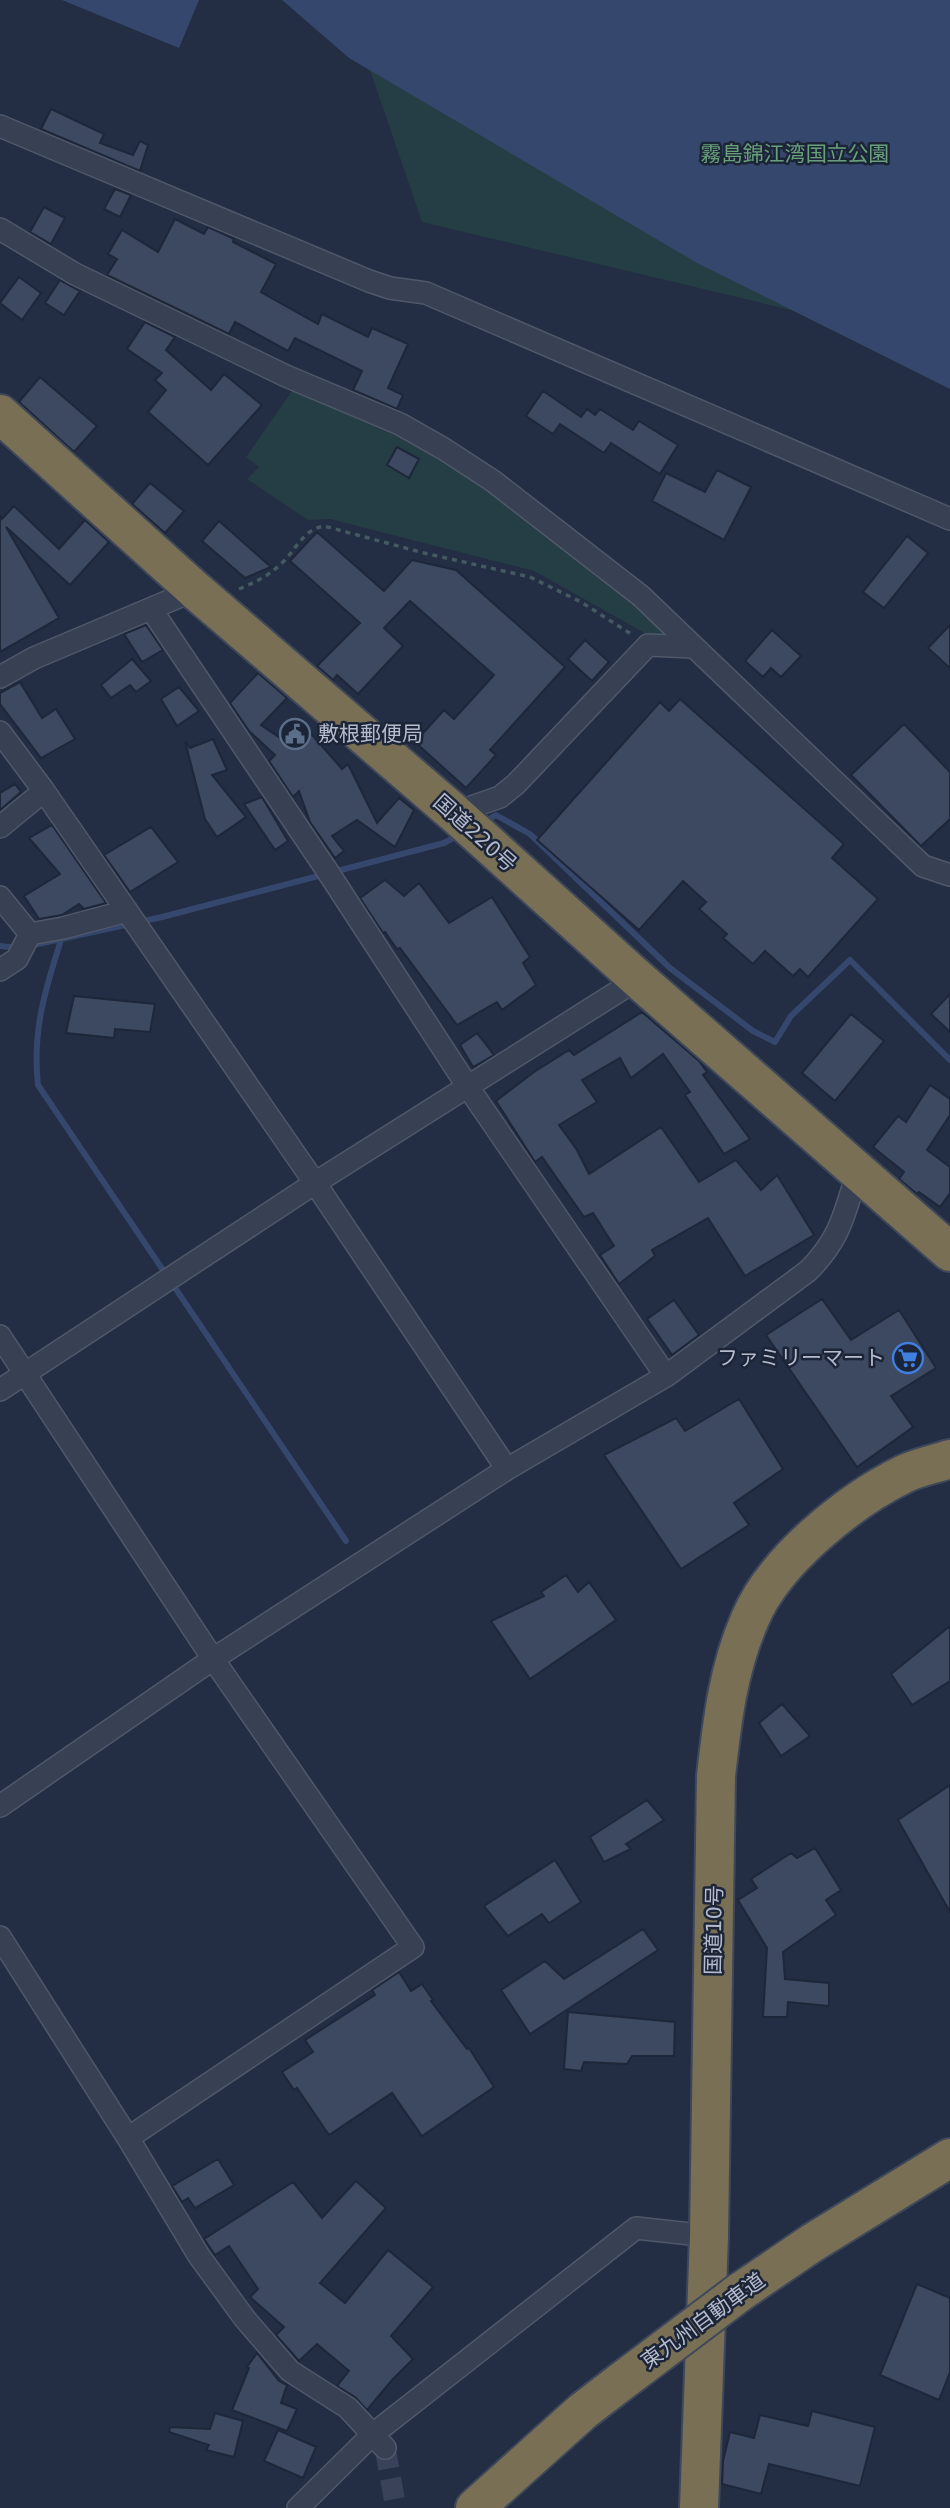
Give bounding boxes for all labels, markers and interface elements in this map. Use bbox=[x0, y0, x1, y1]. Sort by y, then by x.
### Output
park label: 霧島錦江湾国立公園 bbox=[701, 142, 890, 166]
public building icon: 敷根郵便局 bbox=[278, 717, 312, 751]
place label: 敷根郵便局 bbox=[318, 722, 423, 746]
street label: 国道220号 bbox=[429, 790, 521, 876]
supermarket icon: ファミリーマート bbox=[891, 1341, 925, 1375]
place label: ファミリーマート bbox=[717, 1346, 885, 1370]
street label: 国道10号 bbox=[701, 1885, 727, 1975]
street label: 東九州自動車道 bbox=[636, 2268, 770, 2374]

